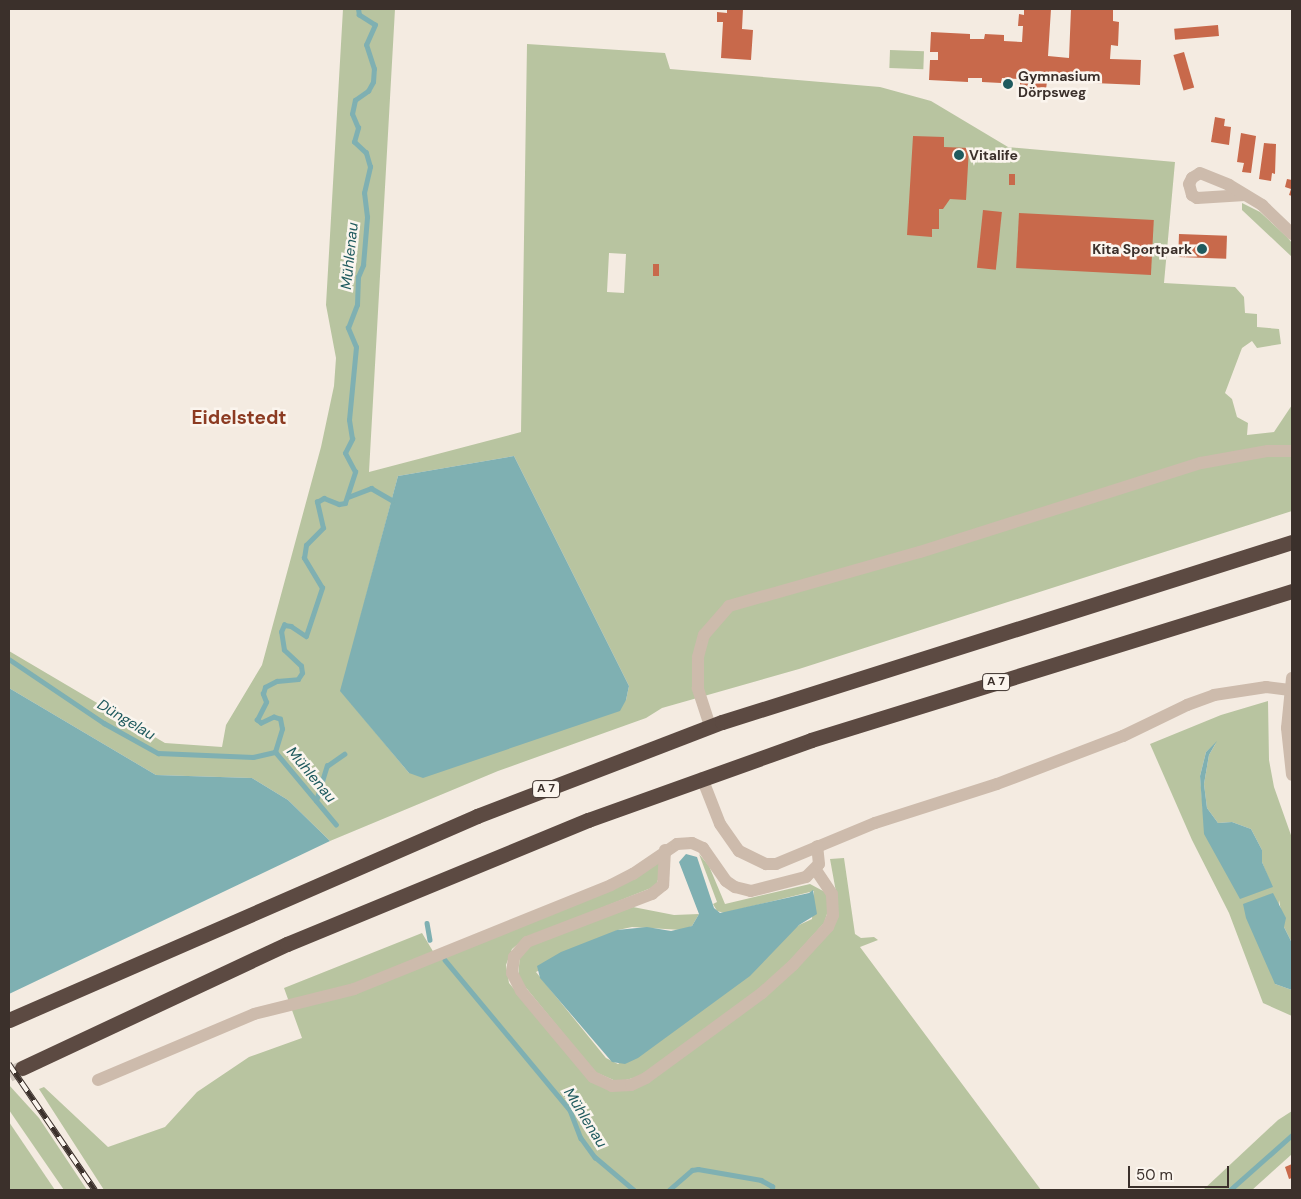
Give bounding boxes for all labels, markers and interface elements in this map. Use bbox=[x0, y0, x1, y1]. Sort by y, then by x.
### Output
place label: Gymnasium Dörpsweg bbox=[1018, 68, 1100, 100]
marker: Gymnasium Dörpsweg bbox=[1002, 78, 1014, 90]
place label: Vitalife bbox=[969, 147, 1018, 163]
marker: Vitalife bbox=[953, 149, 965, 161]
water label: Mühlenau bbox=[338, 222, 362, 290]
place label: Kita Sportpark bbox=[1092, 241, 1192, 257]
marker: Kita Sportpark bbox=[1196, 243, 1208, 255]
district label: Eidelstedt bbox=[191, 407, 287, 429]
road number: A 7 bbox=[981, 672, 1011, 692]
water label: Düngelau bbox=[94, 696, 158, 744]
water label: Mühlenau bbox=[282, 743, 340, 807]
road number: A 7 bbox=[531, 780, 561, 799]
water label: Mühlenau bbox=[560, 1085, 610, 1151]
scale bar bbox=[1131, 1156, 1232, 1188]
text: 50 m bbox=[1136, 1165, 1173, 1185]

